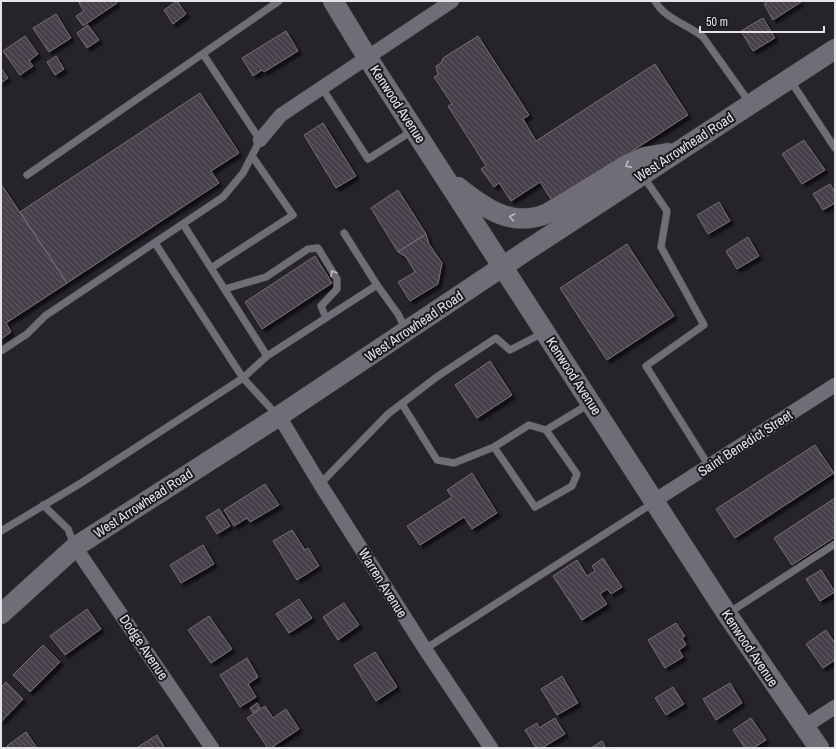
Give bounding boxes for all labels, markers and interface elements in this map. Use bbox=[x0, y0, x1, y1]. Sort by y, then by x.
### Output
scale bar bbox=[700, 8, 824, 34]
text: 50 m bbox=[706, 14, 728, 30]
street label: Kenwood Avenue bbox=[366, 62, 430, 146]
street label: West Arrowhead Road bbox=[631, 108, 737, 186]
one-way arrow bbox=[624, 160, 632, 167]
one-way arrow bbox=[509, 213, 515, 222]
one-way arrow bbox=[331, 270, 338, 277]
street label: West Arrowhead Road bbox=[361, 286, 467, 366]
street label: Kenwood Avenue bbox=[542, 334, 606, 418]
street label: Saint Benedict Street bbox=[694, 406, 796, 480]
street label: West Arrowhead Road bbox=[90, 464, 196, 542]
street label: Warren Avenue bbox=[355, 545, 411, 621]
street label: Kenwood Avenue bbox=[718, 606, 782, 690]
street label: Dodge Avenue bbox=[116, 611, 172, 683]

